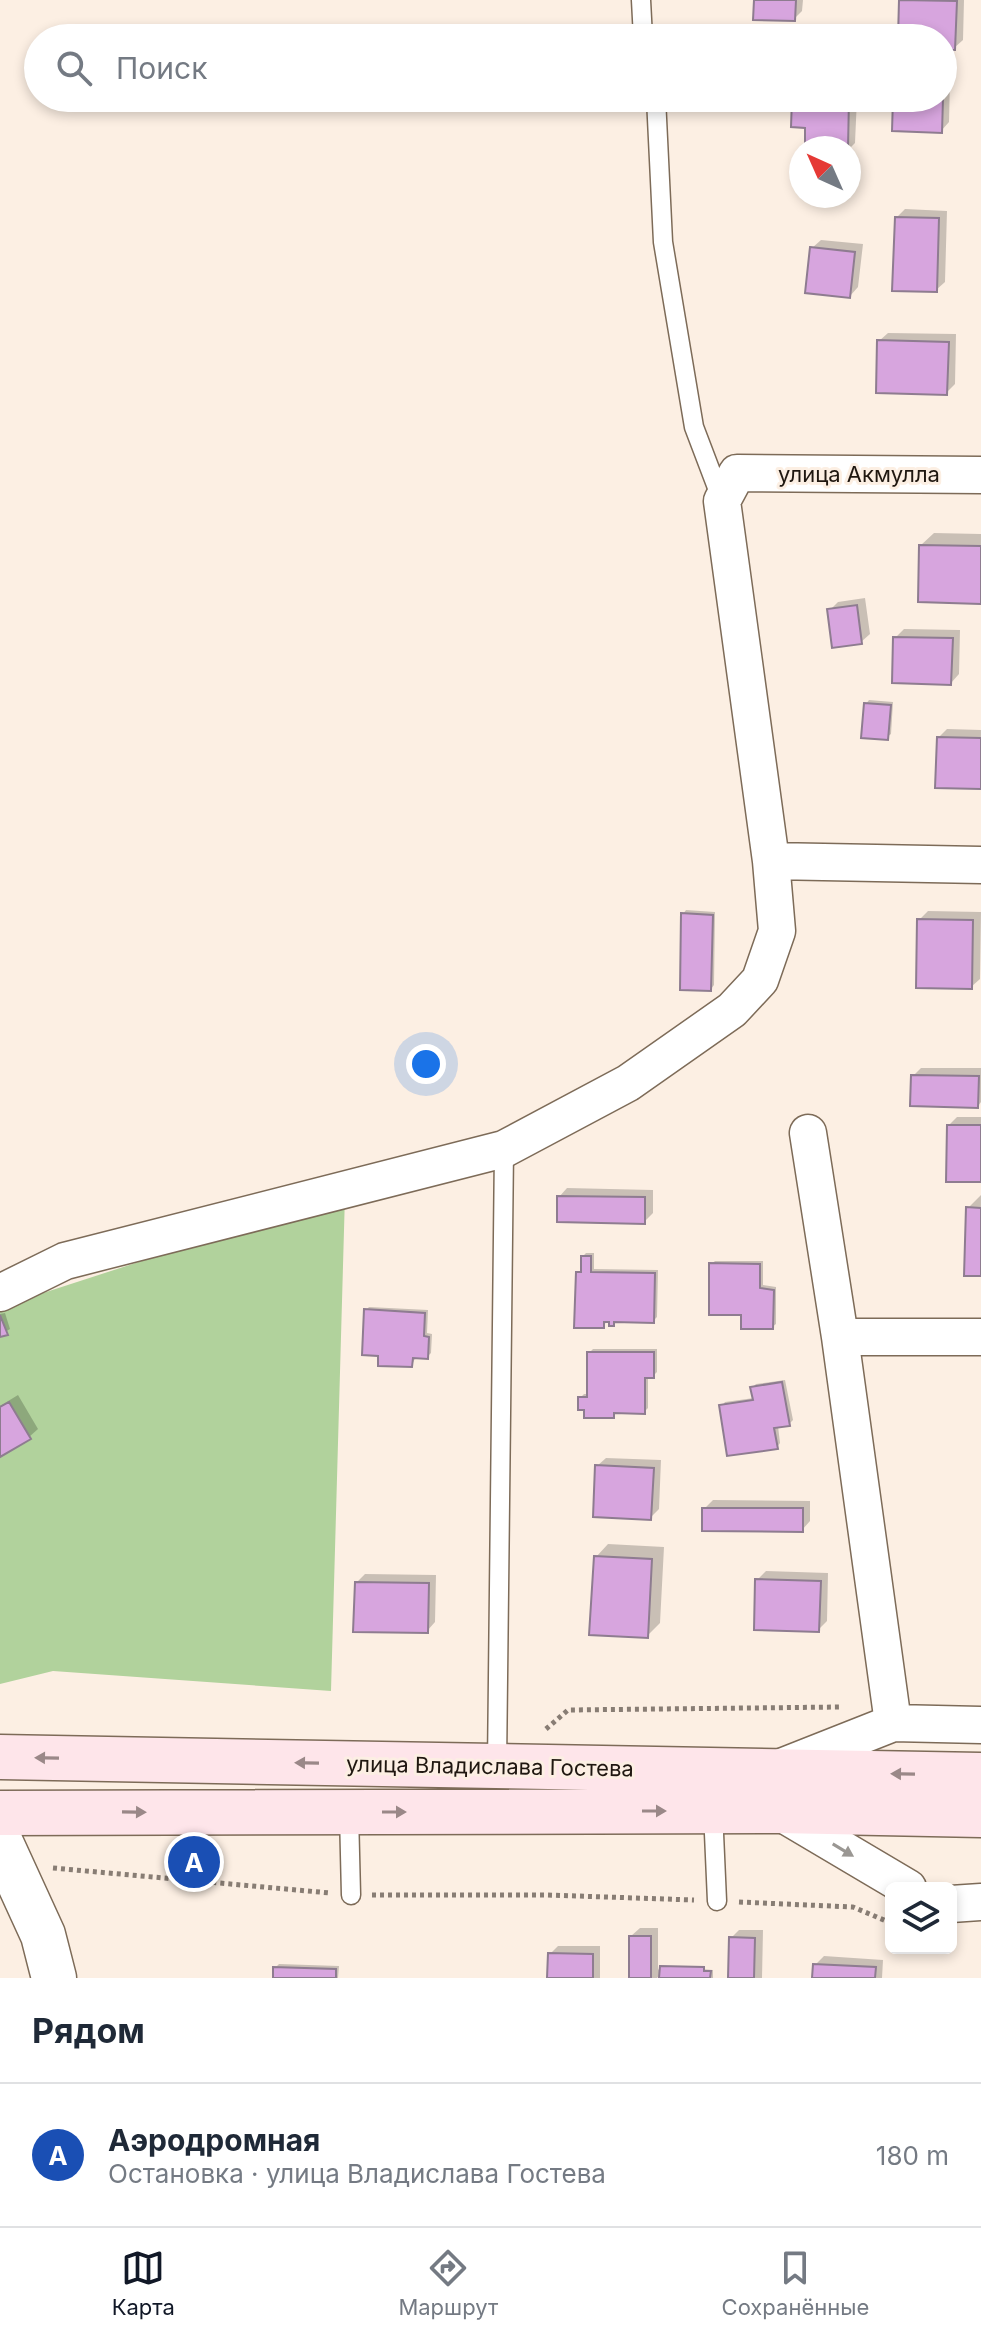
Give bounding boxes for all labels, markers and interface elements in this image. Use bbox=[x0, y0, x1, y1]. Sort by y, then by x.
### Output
search box bbox=[24, 24, 957, 112]
icon: search bbox=[52, 46, 96, 90]
text: Поиск bbox=[116, 50, 207, 86]
north arrow bbox=[789, 136, 861, 208]
street label: улица Акмулла bbox=[778, 461, 940, 487]
your location bbox=[406, 1044, 446, 1084]
street label: улица Владислава Гостева bbox=[346, 1750, 634, 1782]
one-way arrow bbox=[34, 1751, 59, 1764]
one-way arrow bbox=[294, 1756, 319, 1769]
one-way arrow bbox=[890, 1768, 915, 1780]
one-way arrow bbox=[642, 1805, 667, 1817]
one-way arrow bbox=[122, 1806, 147, 1819]
one-way arrow bbox=[382, 1806, 407, 1818]
pin: A bbox=[168, 1832, 220, 1892]
one-way arrow bbox=[832, 1842, 854, 1856]
map controls bbox=[885, 1882, 957, 1954]
button: layers bbox=[885, 1882, 957, 1954]
text: Рядом bbox=[32, 2010, 145, 2051]
text: Аэродромная bbox=[108, 2122, 320, 2158]
text: A bbox=[48, 2140, 68, 2171]
text: 180 m bbox=[876, 2140, 949, 2171]
text: Остановка · улица Владислава Гостева bbox=[108, 2158, 606, 2189]
tab: Карта bbox=[112, 2246, 175, 2320]
tab: Маршрут bbox=[398, 2246, 498, 2320]
tab: Сохранённые bbox=[722, 2246, 869, 2320]

